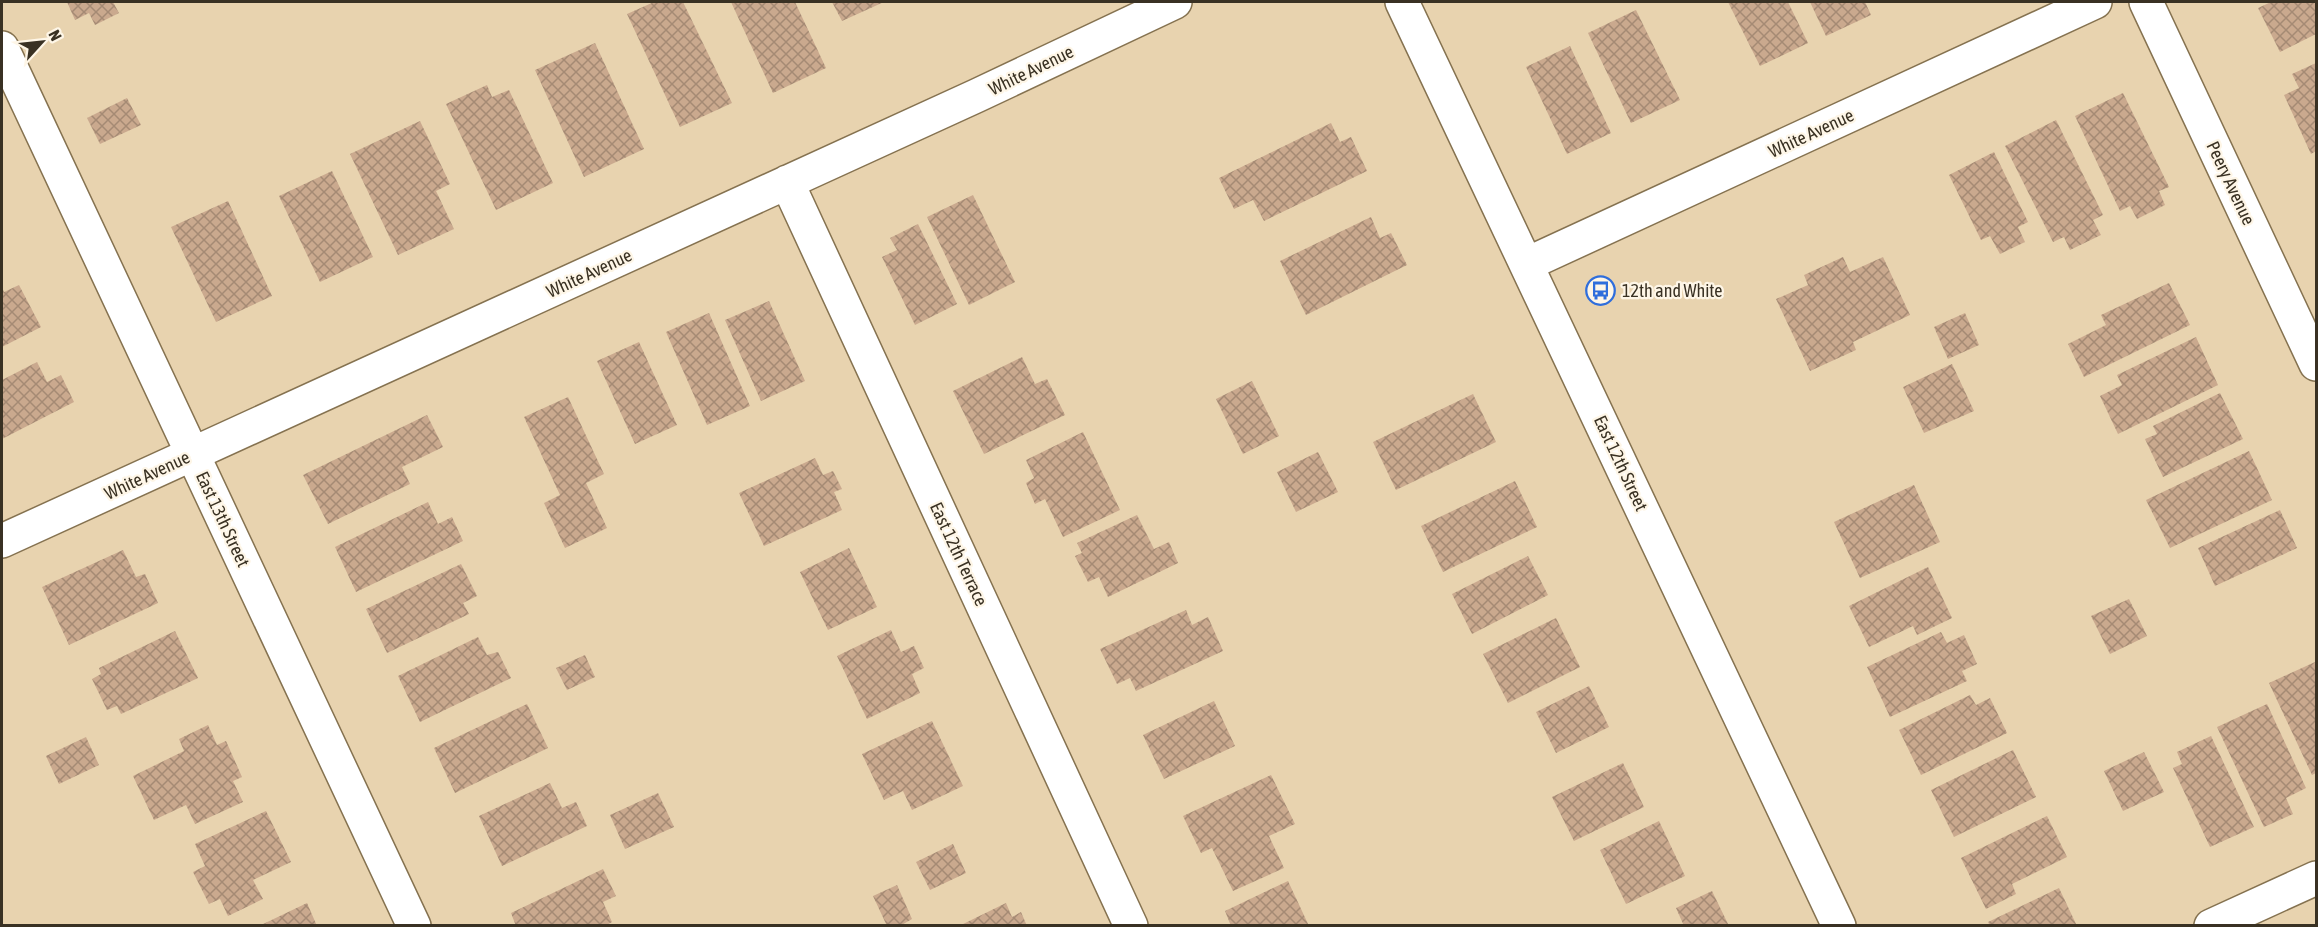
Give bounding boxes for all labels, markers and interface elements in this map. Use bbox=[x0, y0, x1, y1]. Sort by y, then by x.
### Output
north arrow bbox=[12, 12, 72, 72]
text: N bbox=[45, 27, 66, 43]
street label: White Avenue bbox=[985, 41, 1077, 99]
street label: White Avenue bbox=[1765, 104, 1857, 162]
street label: Peery Avenue bbox=[2202, 138, 2260, 228]
street label: White Avenue bbox=[543, 244, 635, 302]
bus stop icon: 12th and White bbox=[1585, 274, 1617, 306]
place label: 12th and White bbox=[1622, 280, 1723, 301]
street label: East 12th Street bbox=[1590, 412, 1652, 514]
street label: White Avenue bbox=[101, 446, 193, 504]
street label: East 13th Street bbox=[192, 468, 254, 570]
street label: East 12th Terrace bbox=[926, 499, 992, 609]

